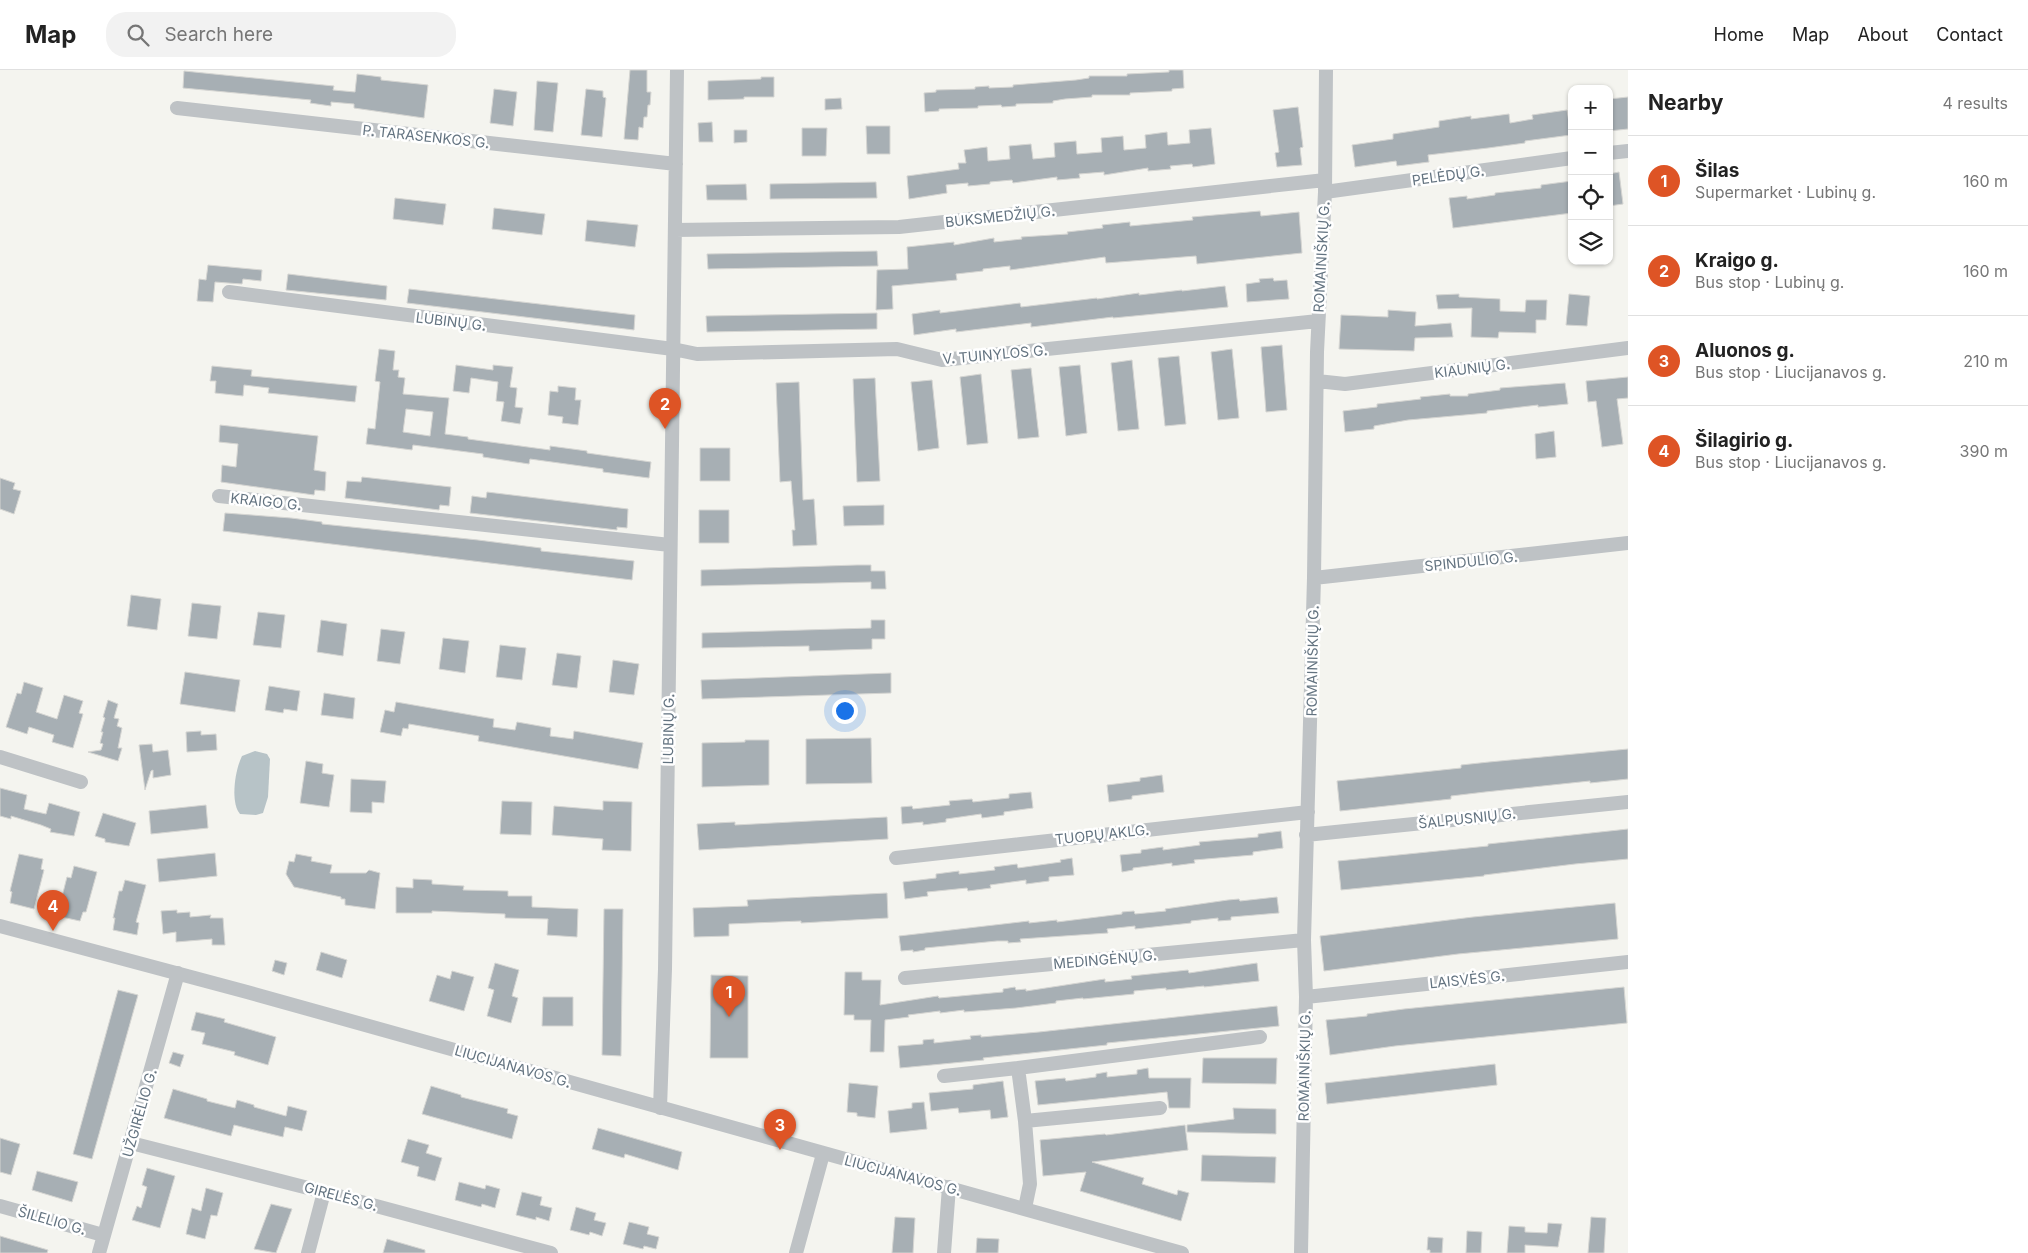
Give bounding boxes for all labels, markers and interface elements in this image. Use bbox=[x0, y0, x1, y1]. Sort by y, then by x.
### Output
search box bbox=[106, 12, 456, 57]
text: Map bbox=[25, 20, 76, 49]
icon: search bbox=[124, 21, 152, 49]
text: Search here bbox=[164, 23, 273, 46]
text: Home bbox=[1714, 24, 1764, 45]
text: Map bbox=[1792, 24, 1829, 45]
text: About bbox=[1857, 24, 1908, 45]
text: Contact bbox=[1936, 24, 2003, 45]
map controls bbox=[1568, 85, 1613, 265]
button: + bbox=[1568, 85, 1613, 130]
text: Nearby bbox=[1648, 90, 1723, 115]
text: 4 results bbox=[1943, 93, 2008, 113]
street label: P. TARASENKOS G. bbox=[362, 121, 490, 151]
button: − bbox=[1568, 130, 1613, 175]
text: Šilas bbox=[1695, 159, 1739, 182]
street label: PELĖDŲ G. bbox=[1411, 162, 1485, 188]
text: 1 bbox=[1661, 171, 1667, 191]
text: 160 m bbox=[1963, 171, 2008, 191]
button: locate bbox=[1568, 175, 1613, 220]
text: Supermarket · Lubinų g. bbox=[1695, 182, 1876, 202]
street label: ROMAINIŠKIŲ G. bbox=[1310, 201, 1332, 313]
street label: BUKSMEDŽIŲ G. bbox=[944, 202, 1056, 230]
button: layers bbox=[1568, 220, 1613, 265]
text: Kraigo g. bbox=[1695, 249, 1779, 272]
text: 2 bbox=[1659, 261, 1669, 281]
text: 160 m bbox=[1963, 261, 2008, 281]
text: Bus stop · Lubinų g. bbox=[1695, 272, 1844, 292]
street label: LUBINŲ G. bbox=[415, 308, 487, 334]
text: Aluonos g. bbox=[1695, 339, 1795, 362]
street label: V. TUINYLOS G. bbox=[942, 341, 1048, 367]
text: 3 bbox=[1659, 351, 1669, 371]
text: 210 m bbox=[1963, 351, 2008, 371]
street label: KIAUNIŲ G. bbox=[1433, 355, 1511, 381]
text: Bus stop · Liucijanavos g. bbox=[1695, 362, 1887, 382]
pin: 2 bbox=[649, 388, 681, 429]
text: Šilagirio g. bbox=[1695, 429, 1793, 452]
text: 4 bbox=[1659, 441, 1669, 461]
text: 390 m bbox=[1960, 441, 2008, 461]
text: Bus stop · Liucijanavos g. bbox=[1695, 452, 1887, 472]
street label: KRAIGO G. bbox=[230, 489, 302, 513]
street label: SPINDULIO G. bbox=[1424, 548, 1518, 574]
street label: ROMAINIŠKIŲ G. bbox=[1303, 605, 1321, 717]
street label: LUBINŲ G. bbox=[659, 694, 677, 764]
your location bbox=[832, 698, 858, 724]
street label: ŠALPUSNIŲ G. bbox=[1417, 804, 1517, 832]
street label: TUOPŲ AKLG. bbox=[1054, 821, 1150, 847]
pin: 4 bbox=[37, 890, 69, 931]
street label: MEDINGĖNŲ G. bbox=[1053, 946, 1157, 972]
street label: LAISVĖS G. bbox=[1428, 967, 1506, 991]
pin: 1 bbox=[713, 976, 745, 1017]
street label: ROMAINIŠKIŲ G. bbox=[1295, 1010, 1313, 1122]
street label: LIUCIJANAVOS G. bbox=[453, 1041, 573, 1091]
street label: UŽGIRĖLIO G. bbox=[118, 1067, 160, 1159]
pin: 3 bbox=[764, 1109, 796, 1150]
street label: LIUCIJANAVOS G. bbox=[843, 1151, 963, 1199]
street label: GIRELĖS G. bbox=[302, 1178, 380, 1214]
street label: ŠILELIO G. bbox=[16, 1202, 88, 1238]

